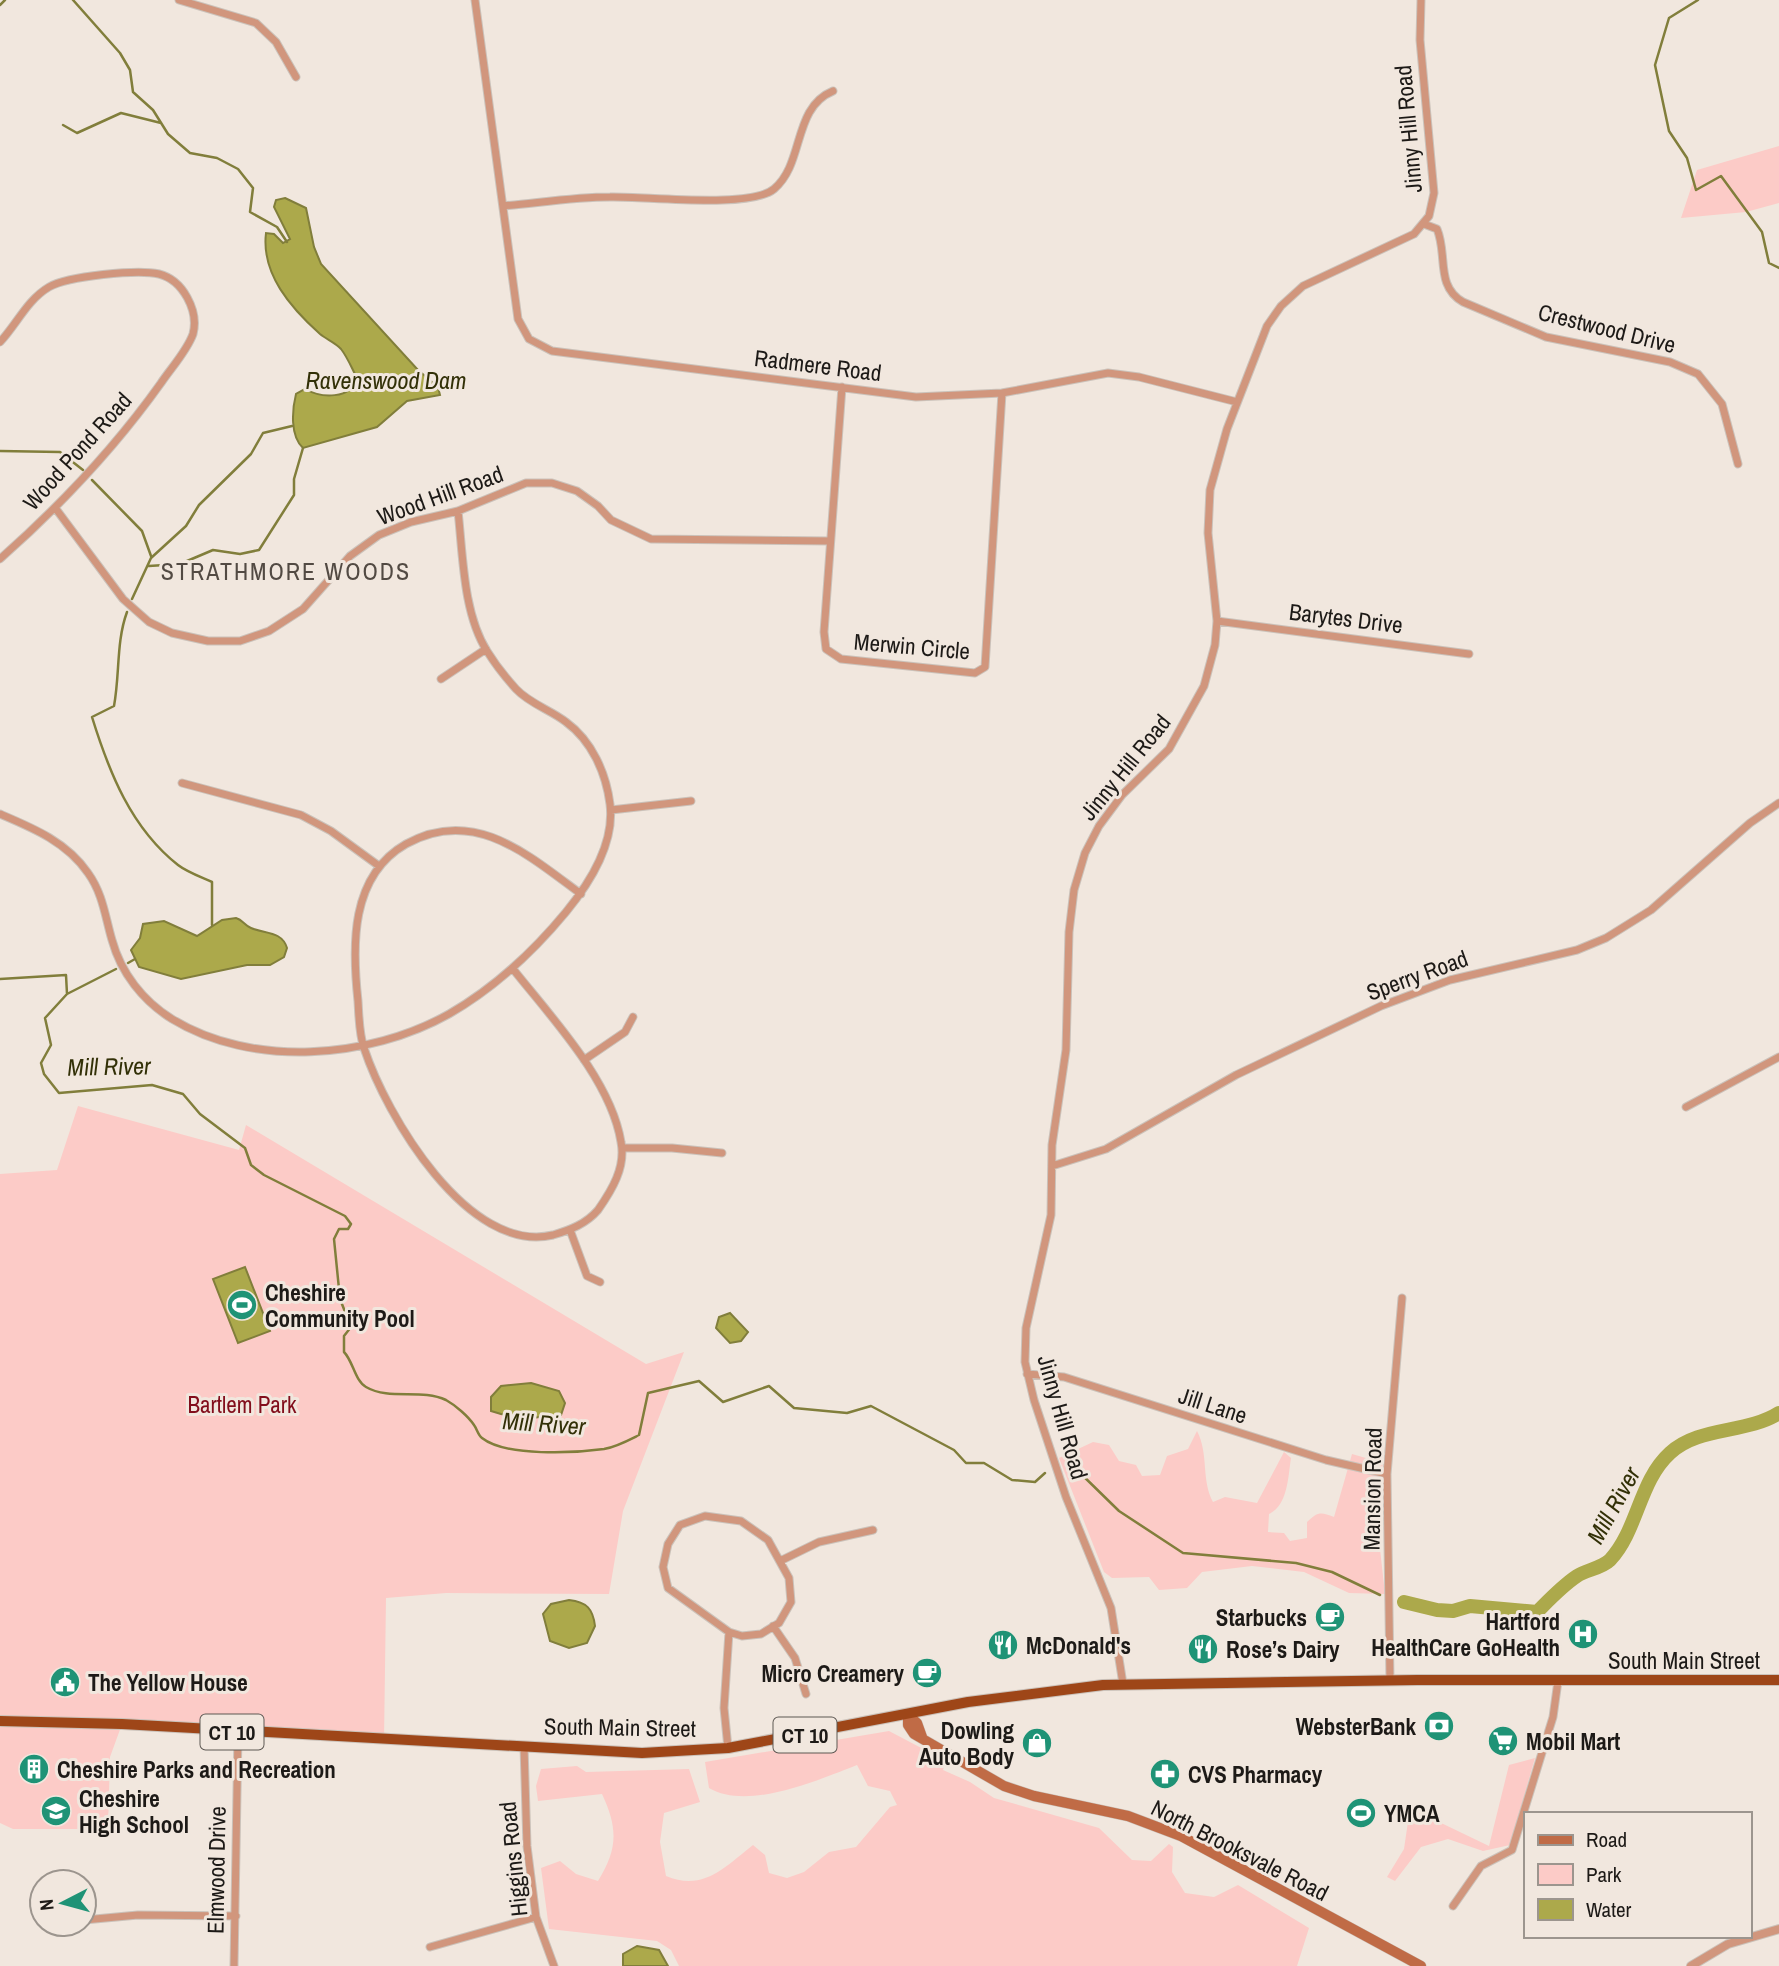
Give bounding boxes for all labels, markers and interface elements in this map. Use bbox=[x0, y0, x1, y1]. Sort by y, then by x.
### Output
street label: Jinny Hill Road bbox=[1387, 64, 1429, 194]
street label: Crestwood Drive bbox=[1535, 296, 1679, 360]
street label: Radmere Road bbox=[753, 342, 883, 388]
water label: Ravenswood Dam bbox=[306, 364, 466, 396]
street label: Wood Pond Road bbox=[16, 385, 138, 517]
street label: Wood Hill Road bbox=[373, 458, 507, 532]
district label: STRATHMORE WOODS bbox=[161, 555, 411, 587]
street label: Barytes Drive bbox=[1287, 596, 1405, 640]
street label: Merwin Circle bbox=[853, 625, 971, 667]
street label: Jinny Hill Road bbox=[1073, 708, 1177, 826]
street label: Sperry Road bbox=[1362, 942, 1472, 1008]
water label: Mill River bbox=[67, 1049, 152, 1083]
place label: Cheshire Community Pool bbox=[265, 1277, 415, 1334]
sports icon: Cheshire Community Pool bbox=[225, 1288, 259, 1322]
street label: Jinny Hill Road bbox=[1030, 1351, 1096, 1483]
street label: Jill Lane bbox=[1175, 1379, 1251, 1431]
park label: Bartlem Park bbox=[188, 1389, 297, 1420]
water label: Mill River bbox=[501, 1404, 588, 1442]
street label: Mansion Road bbox=[1355, 1427, 1389, 1551]
water label: Mill River bbox=[1579, 1460, 1648, 1549]
cafe icon: Starbucks bbox=[1313, 1600, 1347, 1634]
place label: Starbucks bbox=[1216, 1602, 1307, 1633]
place label: Hartford HealthCare GoHealth bbox=[1371, 1606, 1560, 1663]
hospital icon: Hartford HealthCare GoHealth bbox=[1566, 1617, 1600, 1651]
restaurant icon: McDonald's bbox=[986, 1628, 1020, 1662]
place label: McDonald's bbox=[1026, 1630, 1131, 1661]
restaurant icon: Rose’s Dairy bbox=[1186, 1632, 1220, 1666]
place label: Rose’s Dairy bbox=[1226, 1634, 1340, 1665]
street label: South Main Street bbox=[1608, 1645, 1760, 1676]
cafe icon: Micro Creamery bbox=[910, 1656, 944, 1690]
place label: Micro Creamery bbox=[761, 1658, 905, 1689]
public building icon: The Yellow House bbox=[48, 1665, 82, 1699]
place label: The Yellow House bbox=[88, 1667, 248, 1698]
bank icon: WebsterBank bbox=[1422, 1709, 1456, 1743]
street label: South Main Street bbox=[544, 1710, 696, 1744]
place label: WebsterBank bbox=[1296, 1711, 1417, 1742]
road number: CT 10 bbox=[201, 1714, 264, 1750]
place label: Dowling Auto Body bbox=[919, 1715, 1015, 1772]
road number: CT 10 bbox=[774, 1718, 836, 1752]
supermarket icon: Mobil Mart bbox=[1486, 1724, 1520, 1758]
shop icon: Dowling Auto Body bbox=[1020, 1726, 1054, 1760]
place label: Mobil Mart bbox=[1526, 1726, 1620, 1757]
building icon: Cheshire Parks and Recreation bbox=[17, 1752, 51, 1786]
place label: Cheshire Parks and Recreation bbox=[57, 1754, 336, 1785]
pharmacy icon: CVS Pharmacy bbox=[1148, 1757, 1182, 1791]
place label: CVS Pharmacy bbox=[1188, 1759, 1323, 1790]
place label: Cheshire High School bbox=[79, 1783, 189, 1840]
street label: North Brooksvale Road bbox=[1146, 1792, 1334, 1908]
school or university icon: Cheshire High School bbox=[39, 1794, 73, 1828]
sports icon: YMCA bbox=[1344, 1796, 1378, 1830]
place label: YMCA bbox=[1384, 1798, 1440, 1829]
street label: Higgins Road bbox=[492, 1800, 534, 1918]
street label: Elmwood Drive bbox=[199, 1806, 233, 1934]
legend bbox=[1524, 1812, 1751, 1938]
text: Road bbox=[1586, 1825, 1627, 1854]
text: Park bbox=[1586, 1860, 1622, 1889]
north arrow bbox=[28, 1868, 98, 1938]
text: Water bbox=[1586, 1895, 1632, 1924]
text: N bbox=[33, 1898, 60, 1912]

